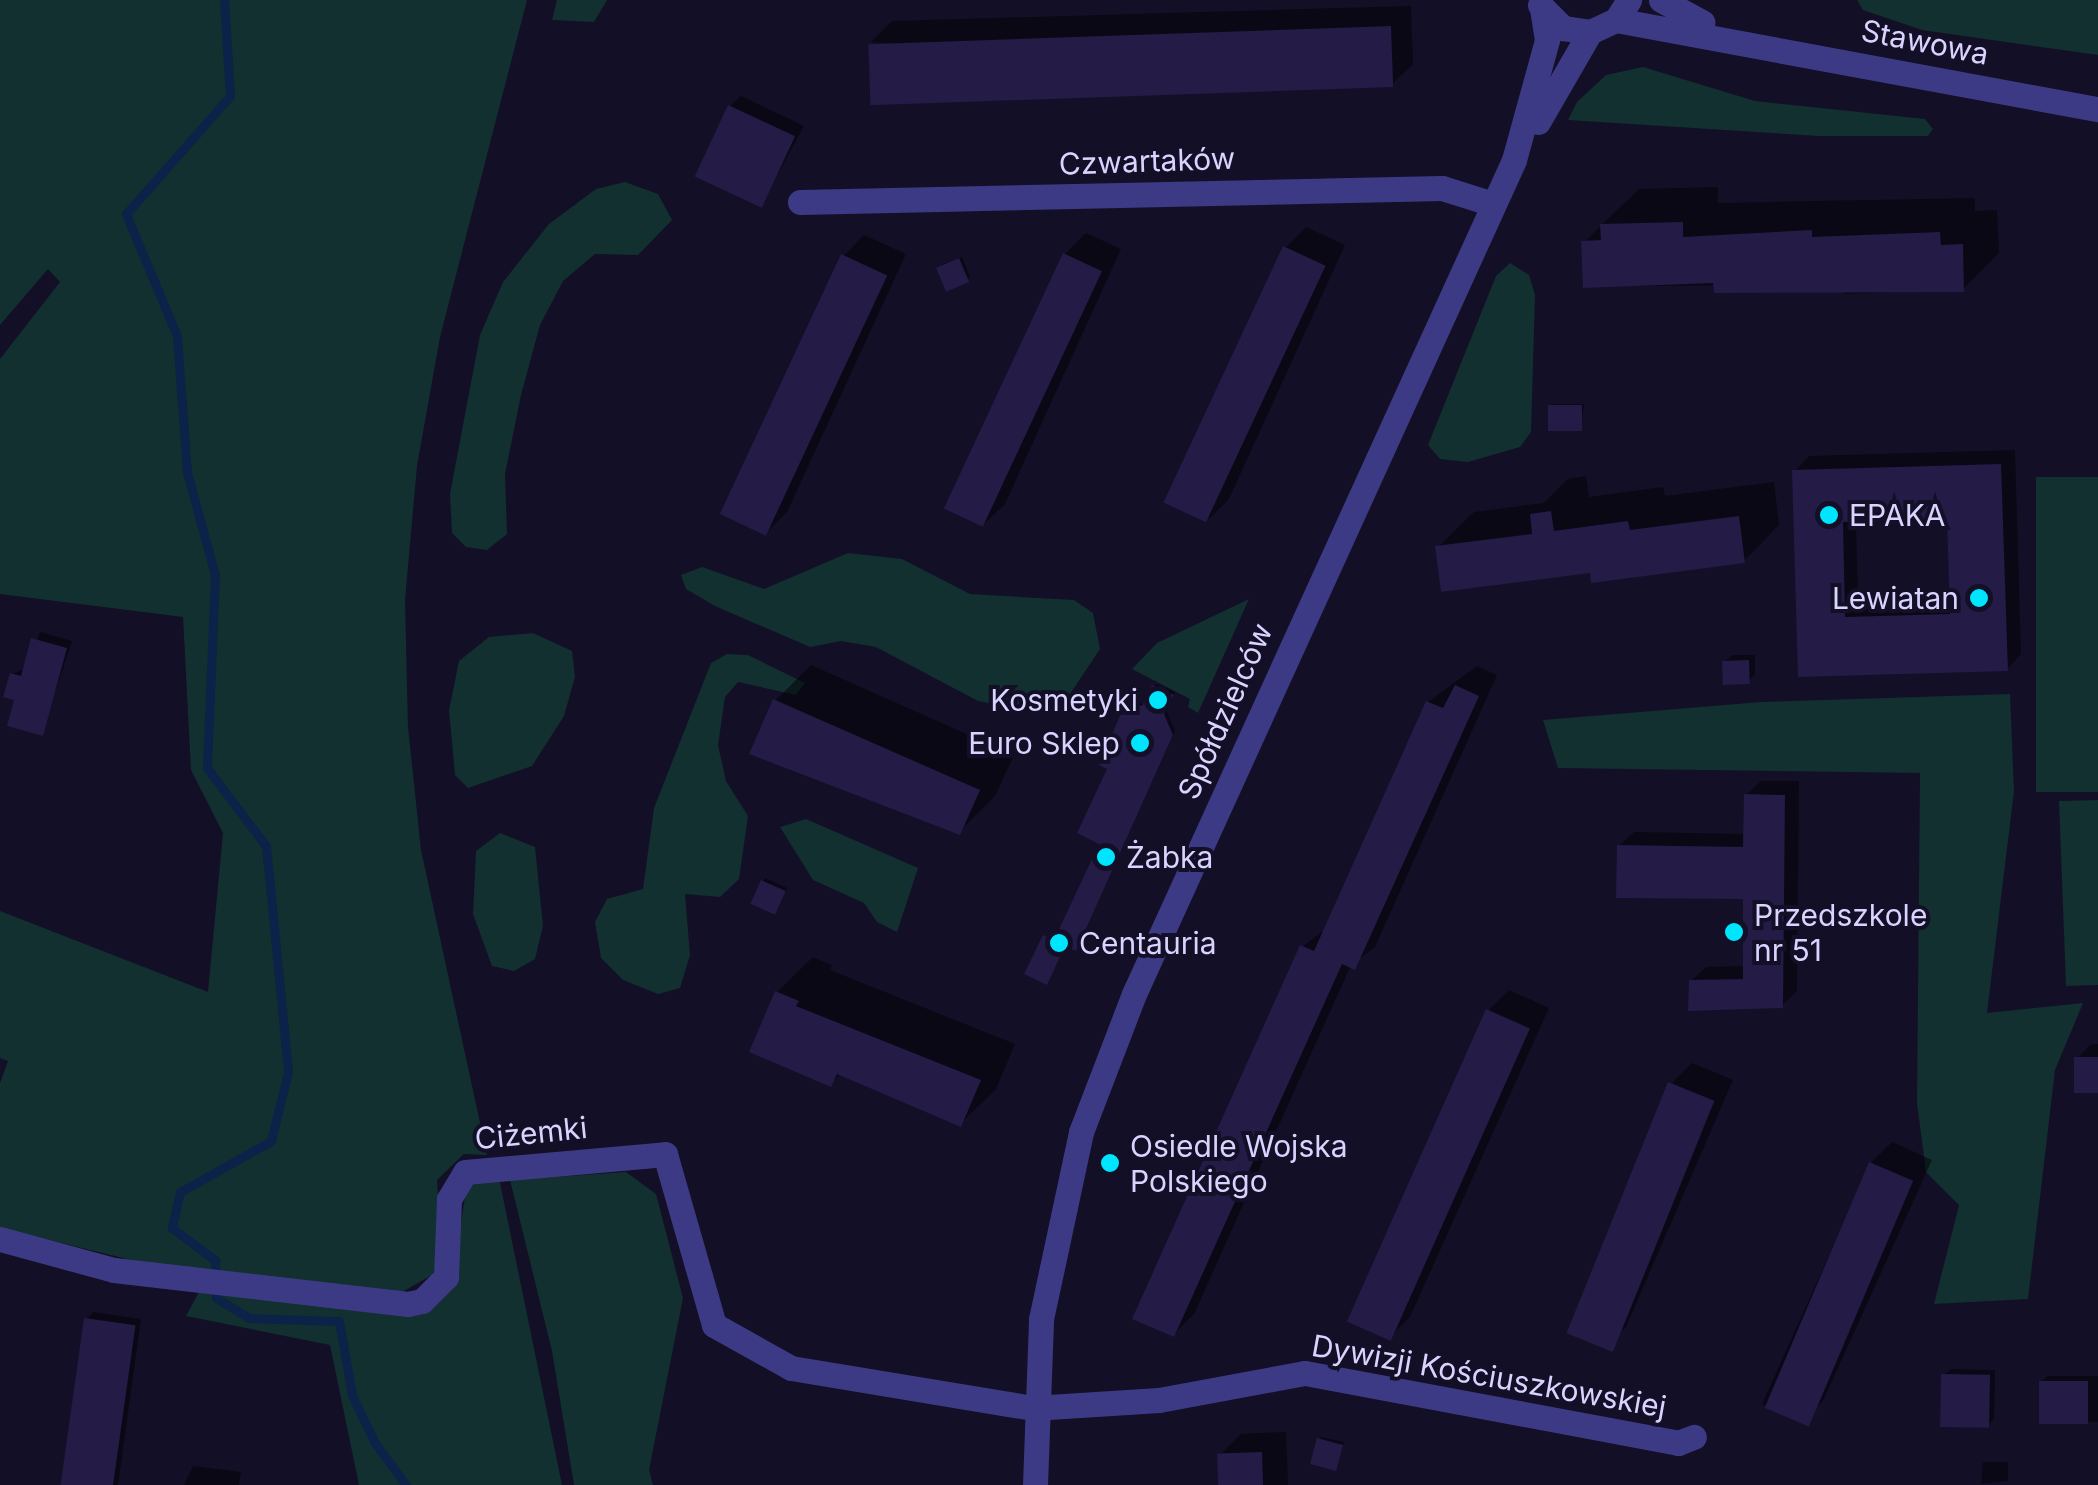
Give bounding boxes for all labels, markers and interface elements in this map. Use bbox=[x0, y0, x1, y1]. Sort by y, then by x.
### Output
street label: Stawowa bbox=[1858, 12, 1992, 72]
street label: Czwartaków bbox=[1058, 140, 1236, 182]
place label: EPAKA bbox=[1849, 497, 1946, 533]
marker: EPAKA bbox=[1818, 504, 1840, 526]
place label: Lewiatan bbox=[1832, 580, 1959, 616]
marker: Lewiatan bbox=[1968, 587, 1990, 609]
street label: Spółdzielców bbox=[1170, 617, 1280, 805]
place label: Kosmetyki bbox=[990, 682, 1138, 718]
marker: Kosmetyki bbox=[1147, 689, 1169, 711]
place label: Euro Sklep bbox=[968, 725, 1120, 761]
marker: Euro Sklep bbox=[1129, 732, 1151, 754]
place label: Żabka bbox=[1126, 839, 1213, 875]
marker: Żabka bbox=[1095, 846, 1117, 868]
place label: Przedszkole nr 51 bbox=[1754, 897, 1927, 968]
marker: Przedszkole nr 51 bbox=[1723, 921, 1745, 943]
place label: Centauria bbox=[1079, 925, 1217, 961]
marker: Centauria bbox=[1048, 932, 1070, 954]
street label: Ciżemki bbox=[473, 1109, 589, 1157]
place label: Osiedle Wojska Polskiego bbox=[1130, 1128, 1348, 1198]
marker: Osiedle Wojska Polskiego bbox=[1099, 1152, 1121, 1174]
street label: Dywizji Kościuszkowskiej bbox=[1309, 1327, 1669, 1425]

